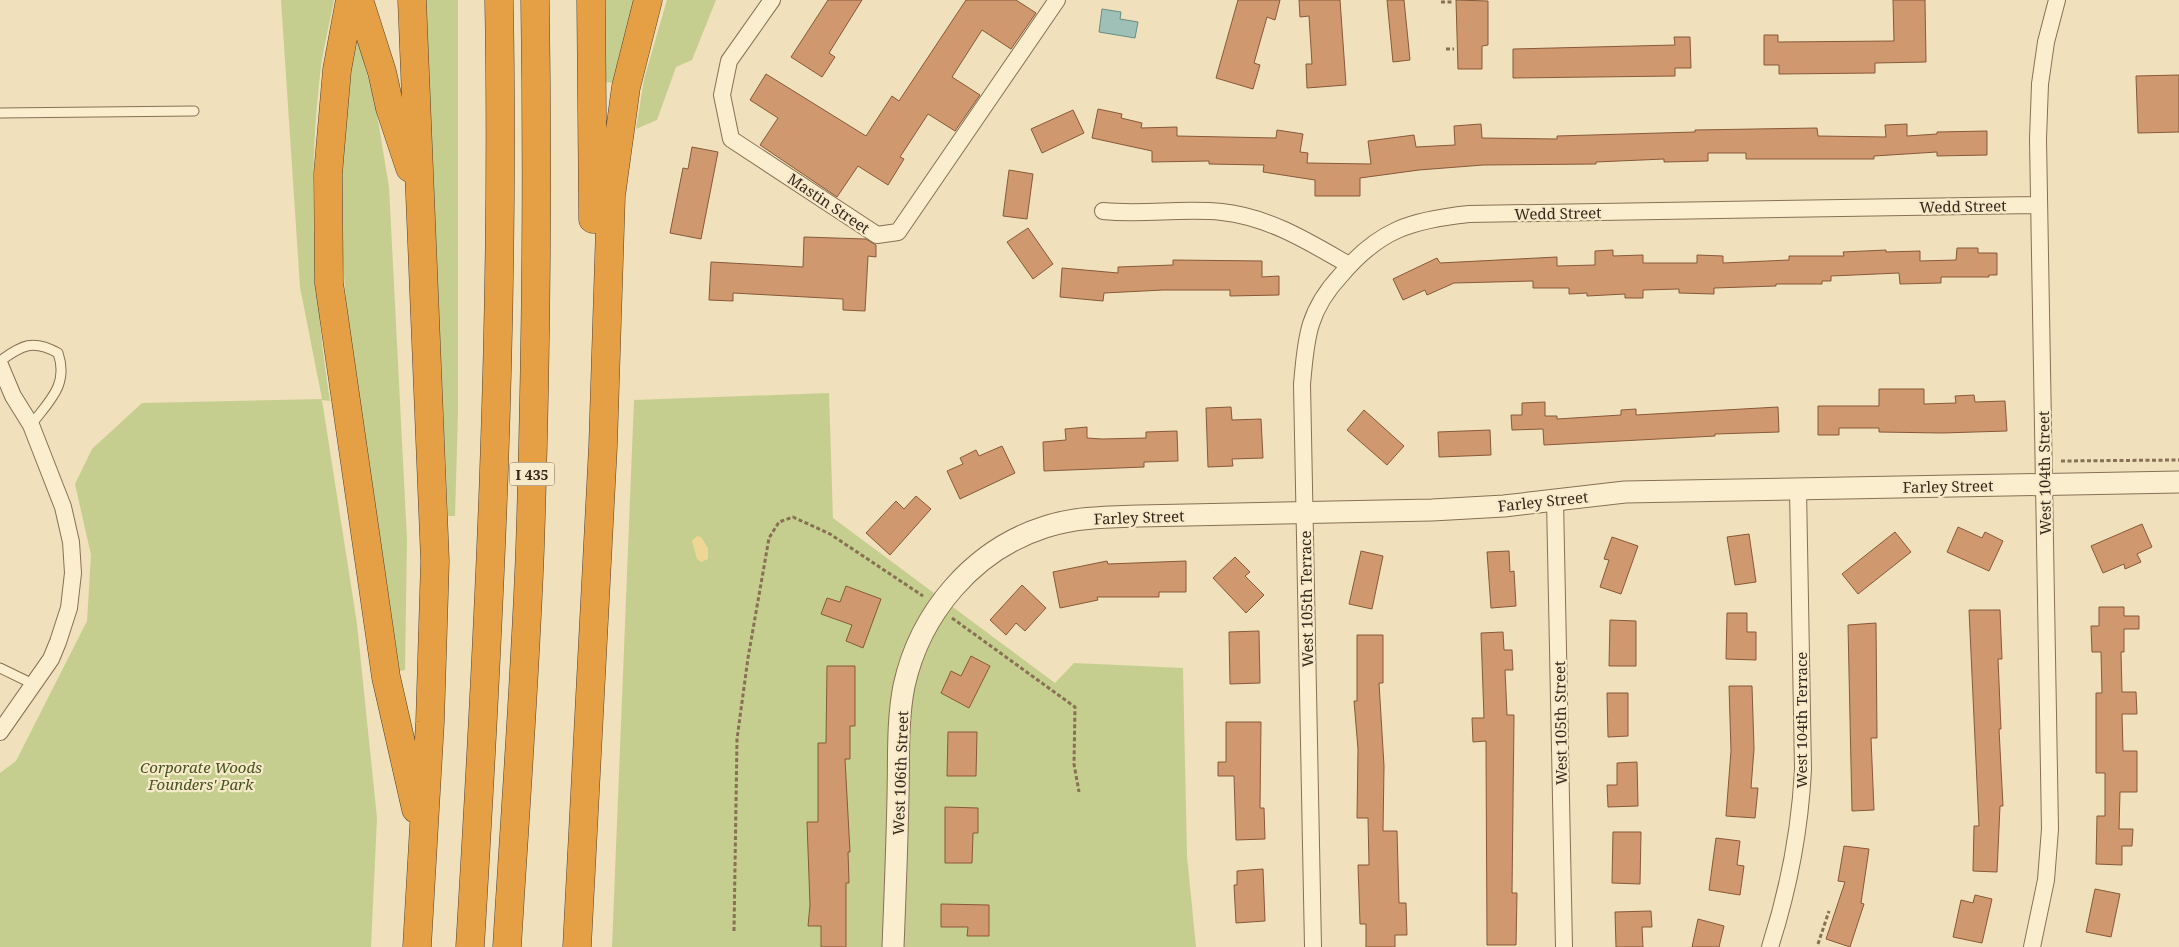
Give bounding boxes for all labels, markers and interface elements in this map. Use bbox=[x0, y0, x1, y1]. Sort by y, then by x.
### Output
street label: Mastin Street bbox=[784, 168, 874, 238]
street label: Wedd Street bbox=[1919, 195, 2007, 217]
street label: Wedd Street bbox=[1514, 202, 1602, 224]
street label: West 104th Street bbox=[2033, 411, 2055, 535]
road number: I 435 bbox=[510, 462, 554, 486]
street label: Farley Street bbox=[1903, 475, 1993, 497]
street label: Farley Street bbox=[1497, 486, 1589, 516]
street label: Farley Street bbox=[1093, 505, 1185, 529]
street label: West 105th Terrace bbox=[1295, 530, 1317, 668]
street label: West 104th Terrace bbox=[1791, 652, 1811, 788]
street label: West 105th Street bbox=[1549, 661, 1571, 785]
street label: West 106th Street bbox=[888, 710, 912, 836]
park label: Corporate Woods Founders' Park bbox=[140, 757, 262, 794]

